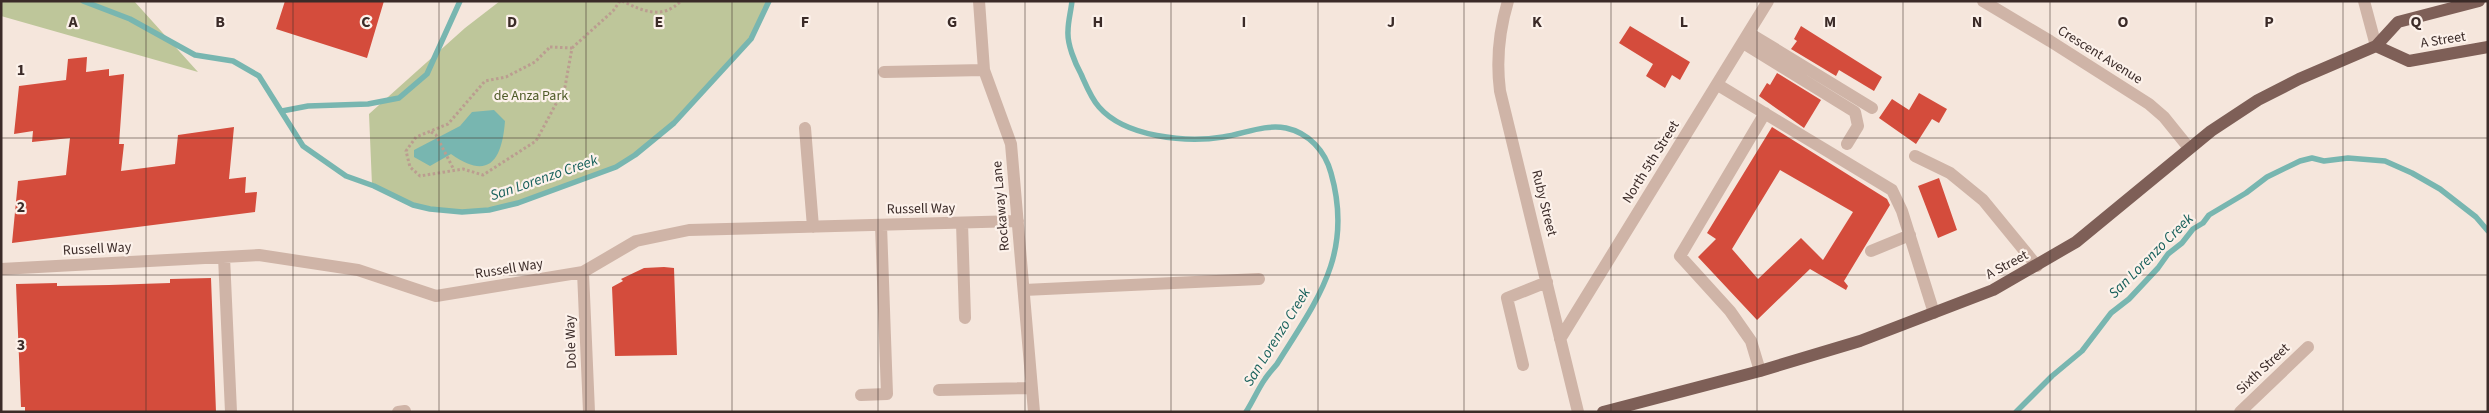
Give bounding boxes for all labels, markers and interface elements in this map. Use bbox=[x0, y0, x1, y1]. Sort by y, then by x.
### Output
text: A bbox=[67, 11, 78, 33]
text: B bbox=[215, 11, 225, 33]
text: C bbox=[361, 11, 371, 33]
text: D bbox=[507, 11, 517, 33]
text: E bbox=[655, 11, 663, 33]
text: F bbox=[801, 11, 809, 33]
text: G bbox=[947, 11, 957, 33]
text: H bbox=[1093, 11, 1103, 33]
text: I bbox=[1242, 11, 1246, 33]
text: J bbox=[1387, 11, 1395, 33]
text: K bbox=[1532, 11, 1542, 33]
text: L bbox=[1680, 11, 1688, 33]
text: M bbox=[1824, 11, 1836, 33]
text: N bbox=[1972, 11, 1982, 33]
text: O bbox=[2118, 11, 2129, 33]
text: P bbox=[2264, 11, 2274, 33]
text: Q bbox=[2411, 11, 2422, 33]
street label: Crescent Avenue bbox=[2054, 21, 2146, 89]
street label: A Street bbox=[2419, 27, 2467, 53]
text: 1 bbox=[17, 59, 25, 81]
park label: de Anza Park bbox=[494, 86, 568, 106]
street label: North 5th Street bbox=[1618, 117, 1684, 207]
water label: San Lorenzo Creek bbox=[487, 149, 601, 206]
street label: Rockaway Lane bbox=[987, 160, 1015, 252]
street label: Ruby Street bbox=[1526, 168, 1562, 239]
text: 2 bbox=[17, 196, 25, 218]
street label: Russell Way bbox=[887, 198, 956, 220]
water label: San Lorenzo Creek bbox=[2104, 208, 2199, 303]
street label: Russell Way bbox=[62, 237, 132, 261]
street label: A Street bbox=[1982, 245, 2032, 285]
street label: Russell Way bbox=[474, 254, 545, 284]
water label: San Lorenzo Creek bbox=[1238, 283, 1316, 390]
street label: Dole Way bbox=[560, 314, 582, 369]
text: 3 bbox=[17, 334, 25, 356]
street label: Sixth Street bbox=[2232, 339, 2295, 399]

